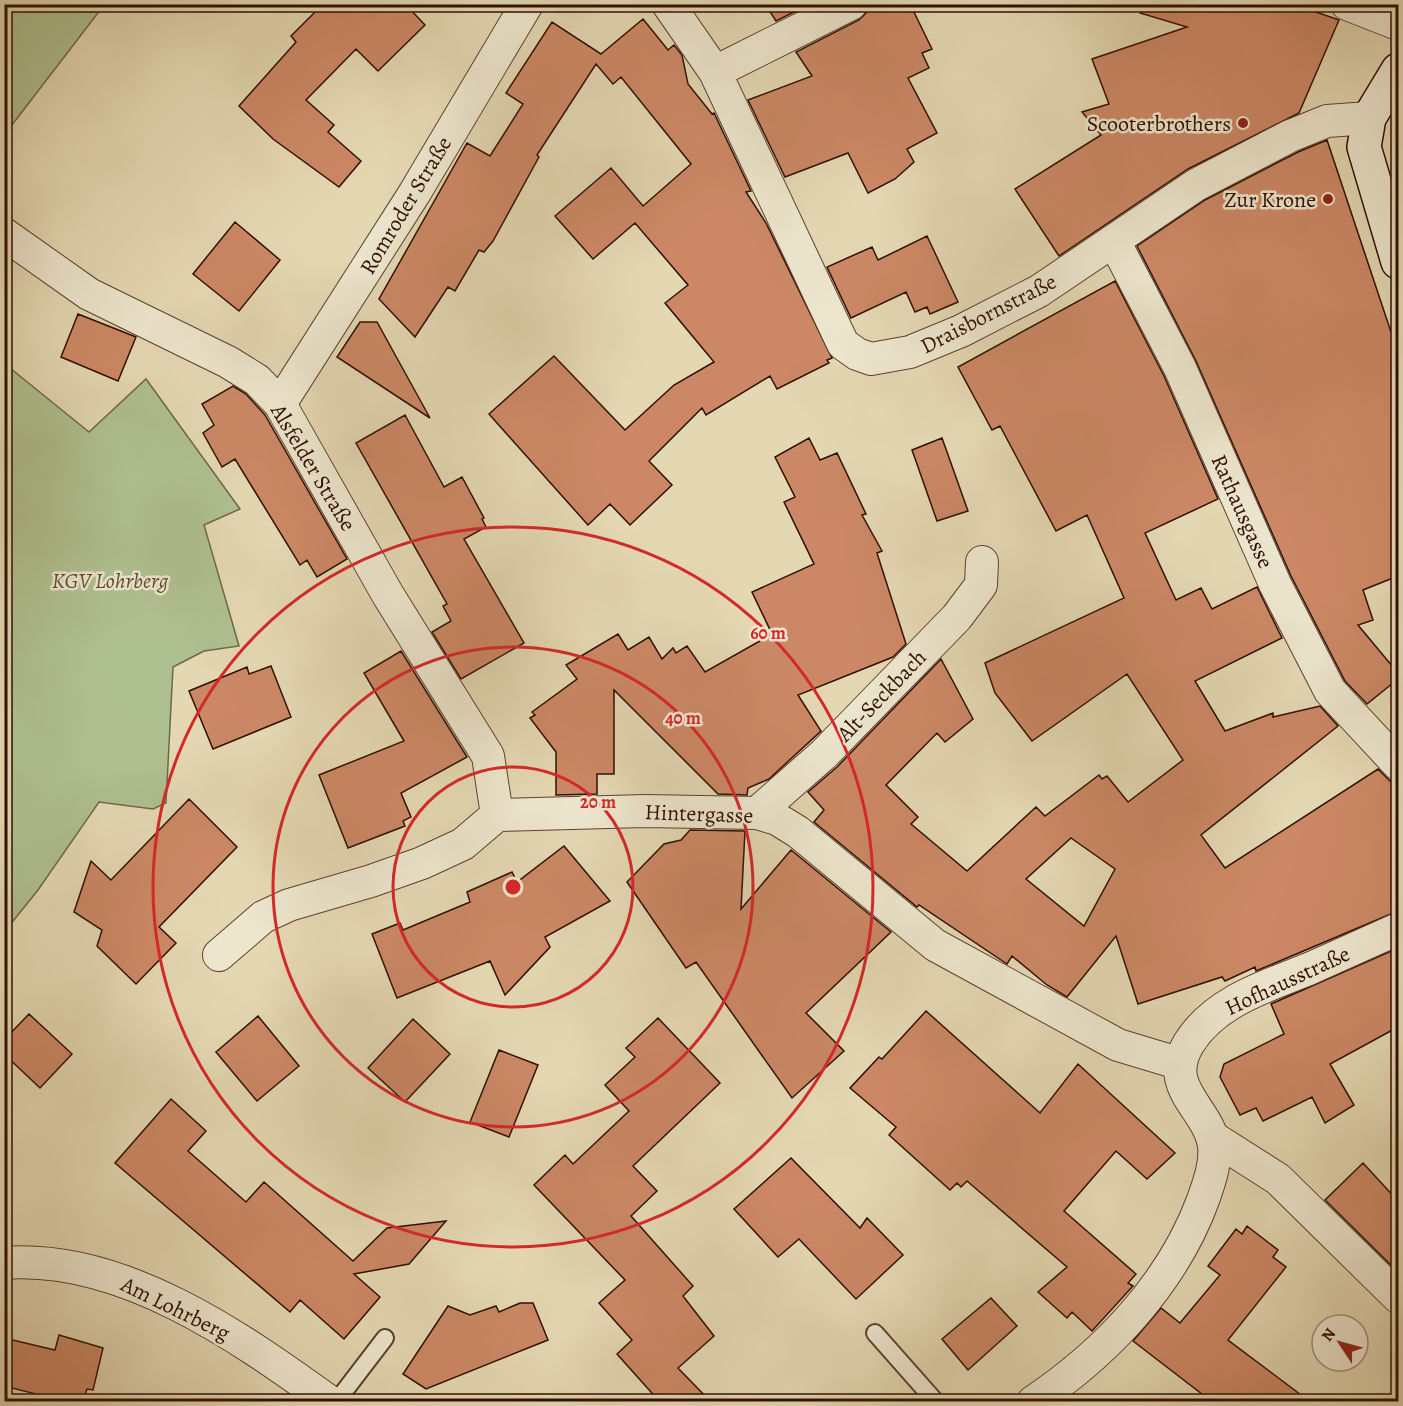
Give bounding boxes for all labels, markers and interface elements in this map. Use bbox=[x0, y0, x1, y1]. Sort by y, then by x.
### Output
place label: Scooterbrothers bbox=[1087, 109, 1231, 139]
marker: Scooterbrothers bbox=[1236, 116, 1250, 130]
street label: Romroder Straße bbox=[353, 131, 459, 280]
place label: Zur Krone bbox=[1224, 185, 1316, 215]
marker: Zur Krone bbox=[1321, 192, 1335, 206]
street label: Draisbornstraße bbox=[915, 267, 1062, 361]
street label: Alsfelder Straße bbox=[263, 397, 363, 537]
street label: Rathausgasse bbox=[1204, 450, 1281, 573]
park label: KGV Lohrberg bbox=[52, 566, 169, 596]
text: 60 m bbox=[750, 621, 786, 645]
street label: Alt-Seckbach bbox=[830, 643, 933, 749]
text: 40 m bbox=[665, 706, 701, 730]
text: 20 m bbox=[580, 790, 616, 814]
street label: Hintergasse bbox=[644, 797, 754, 831]
centre of rings bbox=[503, 877, 523, 897]
street label: Hofhausstraße bbox=[1220, 939, 1355, 1023]
street label: Am Lohrberg bbox=[115, 1269, 235, 1348]
north arrow bbox=[1310, 1313, 1370, 1373]
text: N bbox=[1316, 1323, 1341, 1346]

